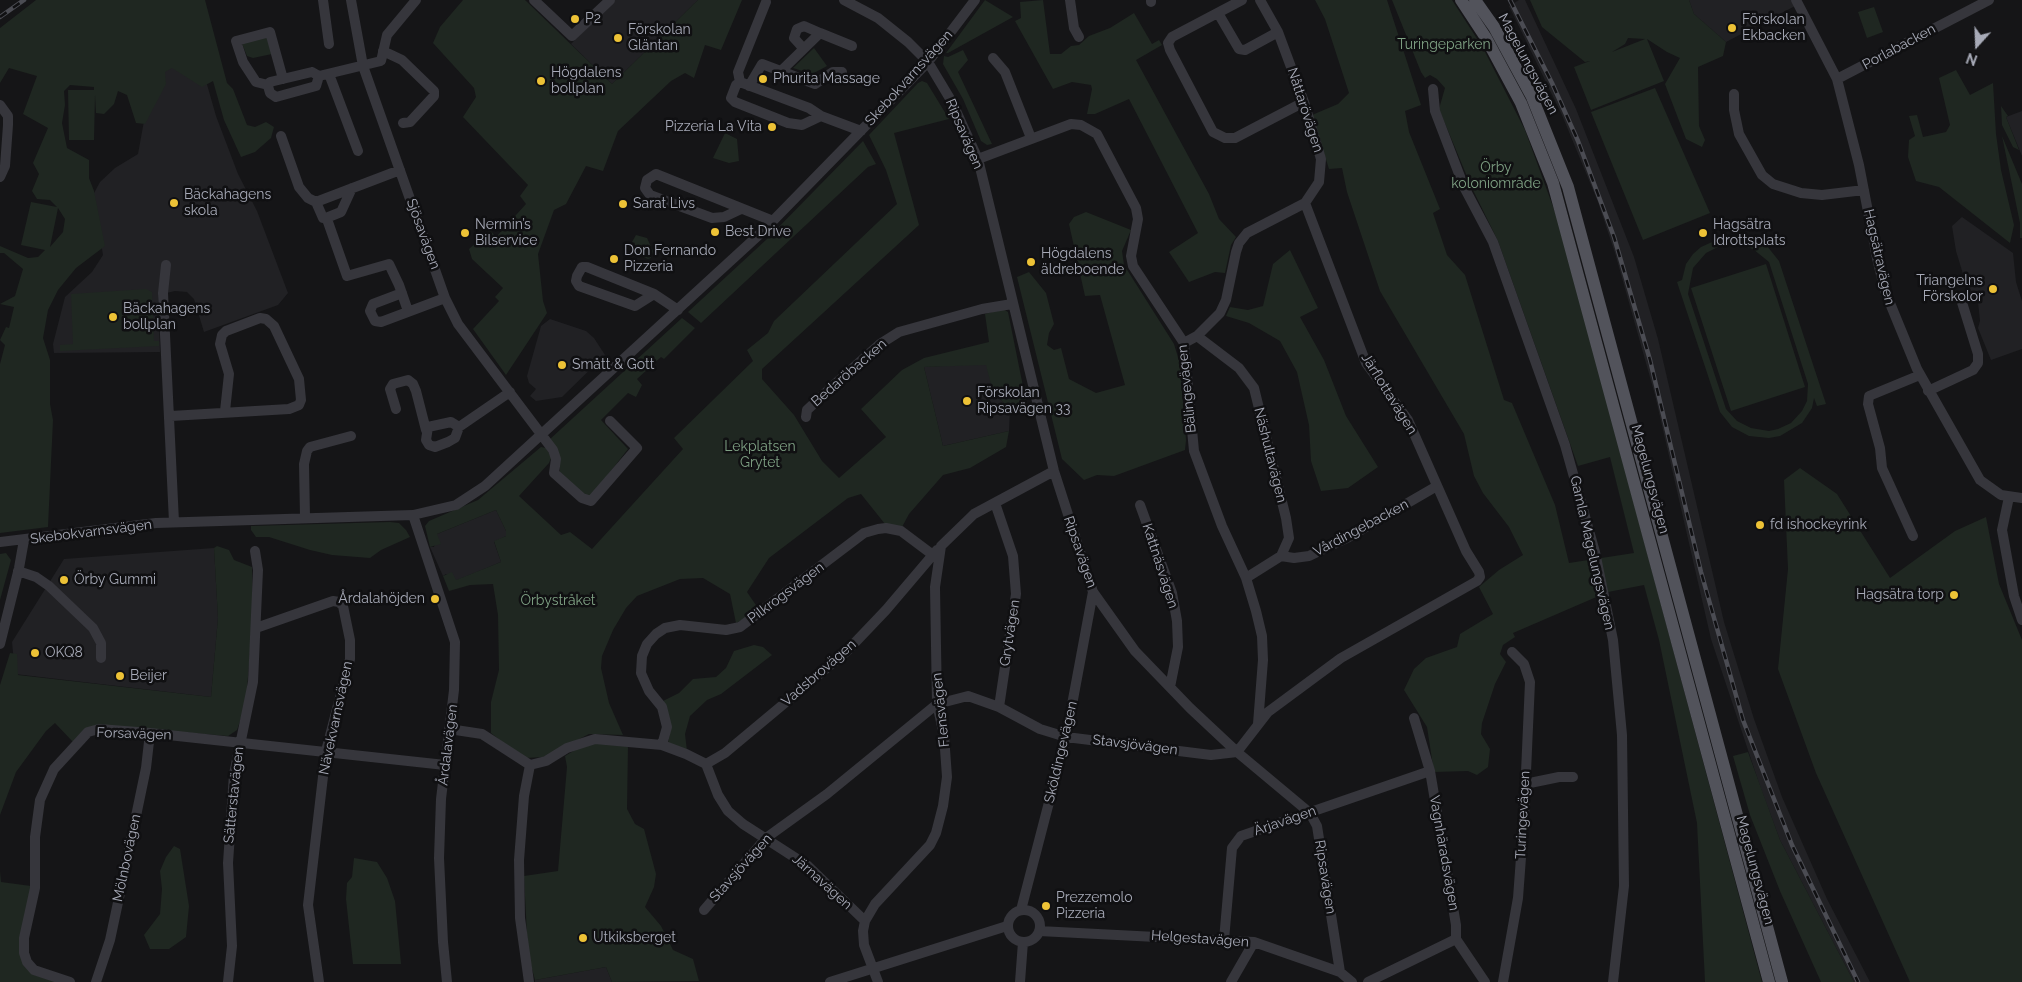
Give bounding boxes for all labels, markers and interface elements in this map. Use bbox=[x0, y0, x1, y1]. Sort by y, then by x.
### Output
place label: P2 bbox=[585, 11, 601, 27]
street label: Magelungsvägen bbox=[1494, 11, 1562, 117]
place label: Förskolan Ekbacken bbox=[1742, 12, 1805, 44]
marker: P2 bbox=[569, 13, 581, 25]
north arrow bbox=[1952, 20, 2002, 70]
street label: Porlabacken bbox=[1859, 21, 1939, 73]
place label: Förskolan Gläntan bbox=[628, 22, 691, 54]
marker: Förskolan Ekbacken bbox=[1726, 22, 1738, 34]
street label: Skebokvarnsvägen bbox=[862, 27, 956, 129]
marker: Förskolan Gläntan bbox=[612, 32, 624, 44]
park label: Turingeparken bbox=[1397, 37, 1491, 53]
text: N bbox=[1964, 50, 1980, 68]
place label: Högdalens bollplan bbox=[551, 65, 621, 98]
street label: Nåttarövägen bbox=[1283, 66, 1327, 154]
place label: Phurita Massage bbox=[773, 71, 880, 87]
marker: Phurita Massage bbox=[757, 73, 769, 85]
marker: Högdalens bollplan bbox=[535, 75, 547, 87]
street label: Ripsavägen bbox=[942, 96, 986, 172]
place label: Pizzeria La Vita bbox=[665, 119, 762, 135]
marker: Pizzeria La Vita bbox=[766, 121, 778, 133]
park label: Örby koloniområde bbox=[1451, 160, 1541, 192]
place label: Bäckahagens skola bbox=[184, 187, 271, 220]
street label: Sjösavägen bbox=[402, 196, 444, 272]
place label: Sarat Livs bbox=[633, 196, 695, 212]
marker: Bäckahagens skola bbox=[168, 197, 180, 209]
marker: Sarat Livs bbox=[617, 198, 629, 210]
street label: Hagsätravägen bbox=[1860, 207, 1898, 307]
place label: Nermin’s Bilservice bbox=[475, 217, 537, 250]
place label: Hagsätra Idrottsplats bbox=[1713, 217, 1786, 250]
place label: Best Drive bbox=[725, 224, 791, 240]
marker: Best Drive bbox=[709, 226, 721, 238]
marker: Nermin’s Bilservice bbox=[459, 227, 471, 239]
marker: Hagsätra Idrottsplats bbox=[1697, 227, 1709, 239]
place label: Don Fernando Pizzeria bbox=[624, 243, 716, 276]
place label: Högdalens äldreboende bbox=[1041, 246, 1124, 278]
marker: Don Fernando Pizzeria bbox=[608, 253, 620, 265]
marker: Högdalens äldreboende bbox=[1025, 256, 1037, 268]
place label: Triangelns Förskolor bbox=[1916, 273, 1983, 306]
marker: Triangelns Förskolor bbox=[1987, 283, 1999, 295]
place label: Bäckahagens bollplan bbox=[123, 301, 210, 334]
marker: Bäckahagens bollplan bbox=[107, 311, 119, 323]
street label: Bedaröbacken bbox=[808, 336, 890, 410]
street label: Bälingevägen bbox=[1174, 344, 1200, 434]
street label: Järflottavägen bbox=[1357, 350, 1421, 438]
place label: Smått & Gott bbox=[572, 357, 654, 373]
marker: Smått & Gott bbox=[556, 359, 568, 371]
place label: Förskolan Ripsavägen 33 bbox=[977, 385, 1070, 418]
marker: Förskolan Ripsavägen 33 bbox=[961, 395, 973, 407]
street label: Näshultavägen bbox=[1250, 406, 1290, 504]
street label: Magelungsvägen bbox=[1627, 423, 1673, 535]
park label: Lekplatsen Grytet bbox=[724, 439, 796, 472]
street label: Gamla Magelungsvägen bbox=[1566, 474, 1618, 632]
street label: Vårdingebacken bbox=[1311, 496, 1411, 560]
street label: Ripsavägen bbox=[1060, 514, 1100, 590]
street label: Skebokvarnsvägen bbox=[29, 516, 153, 548]
place label: fd ishockeyrink bbox=[1770, 517, 1867, 533]
marker: fd ishockeyrink bbox=[1754, 519, 1766, 531]
street label: Kattnäsvägen bbox=[1138, 521, 1182, 611]
street label: Pilkrogsvägen bbox=[745, 559, 827, 627]
place label: Örby Gummi bbox=[74, 572, 156, 588]
marker: Örby Gummi bbox=[58, 574, 70, 586]
place label: Hagsätra torp bbox=[1856, 587, 1944, 603]
marker: Hagsätra torp bbox=[1948, 589, 1960, 601]
place label: Årdalahöjden bbox=[338, 591, 425, 607]
marker: Årdalahöjden bbox=[429, 593, 441, 605]
park label: Örbystråket bbox=[520, 593, 596, 609]
street label: Grytvägen bbox=[996, 599, 1024, 667]
street label: Vadsbrovägen bbox=[778, 636, 860, 710]
place label: OKQ8 bbox=[45, 645, 83, 661]
marker: OKQ8 bbox=[29, 647, 41, 659]
street label: Nävekvarnsvägen bbox=[316, 660, 356, 776]
place label: Beijer bbox=[130, 668, 167, 684]
marker: Beijer bbox=[114, 670, 126, 682]
street label: Flensvägen bbox=[929, 672, 953, 748]
street label: Sköldingevägen bbox=[1041, 699, 1081, 805]
street label: Årdalavägen bbox=[435, 703, 461, 787]
street label: Forsavägen bbox=[96, 724, 172, 744]
street label: Stavsjövägen bbox=[1091, 731, 1179, 759]
street label: Sätterstavägen bbox=[221, 746, 247, 844]
street label: Turingevägen bbox=[1512, 770, 1534, 860]
street label: Vagnhäradsvägen bbox=[1426, 794, 1462, 912]
street label: Ärjavägen bbox=[1252, 802, 1318, 840]
street label: Mölnbovägen bbox=[110, 813, 144, 903]
street label: Magelungsvägen bbox=[1732, 814, 1778, 926]
street label: Stavsjövägen bbox=[706, 831, 776, 905]
street label: Ripsavägen bbox=[1311, 839, 1339, 915]
street label: Järnavägen bbox=[789, 851, 855, 913]
place label: Prezzemolo Pizzeria bbox=[1056, 890, 1133, 922]
marker: Prezzemolo Pizzeria bbox=[1040, 900, 1052, 912]
street label: Helgestavägen bbox=[1151, 927, 1249, 951]
place label: Utkiksberget bbox=[593, 930, 676, 946]
marker: Utkiksberget bbox=[577, 932, 589, 944]

